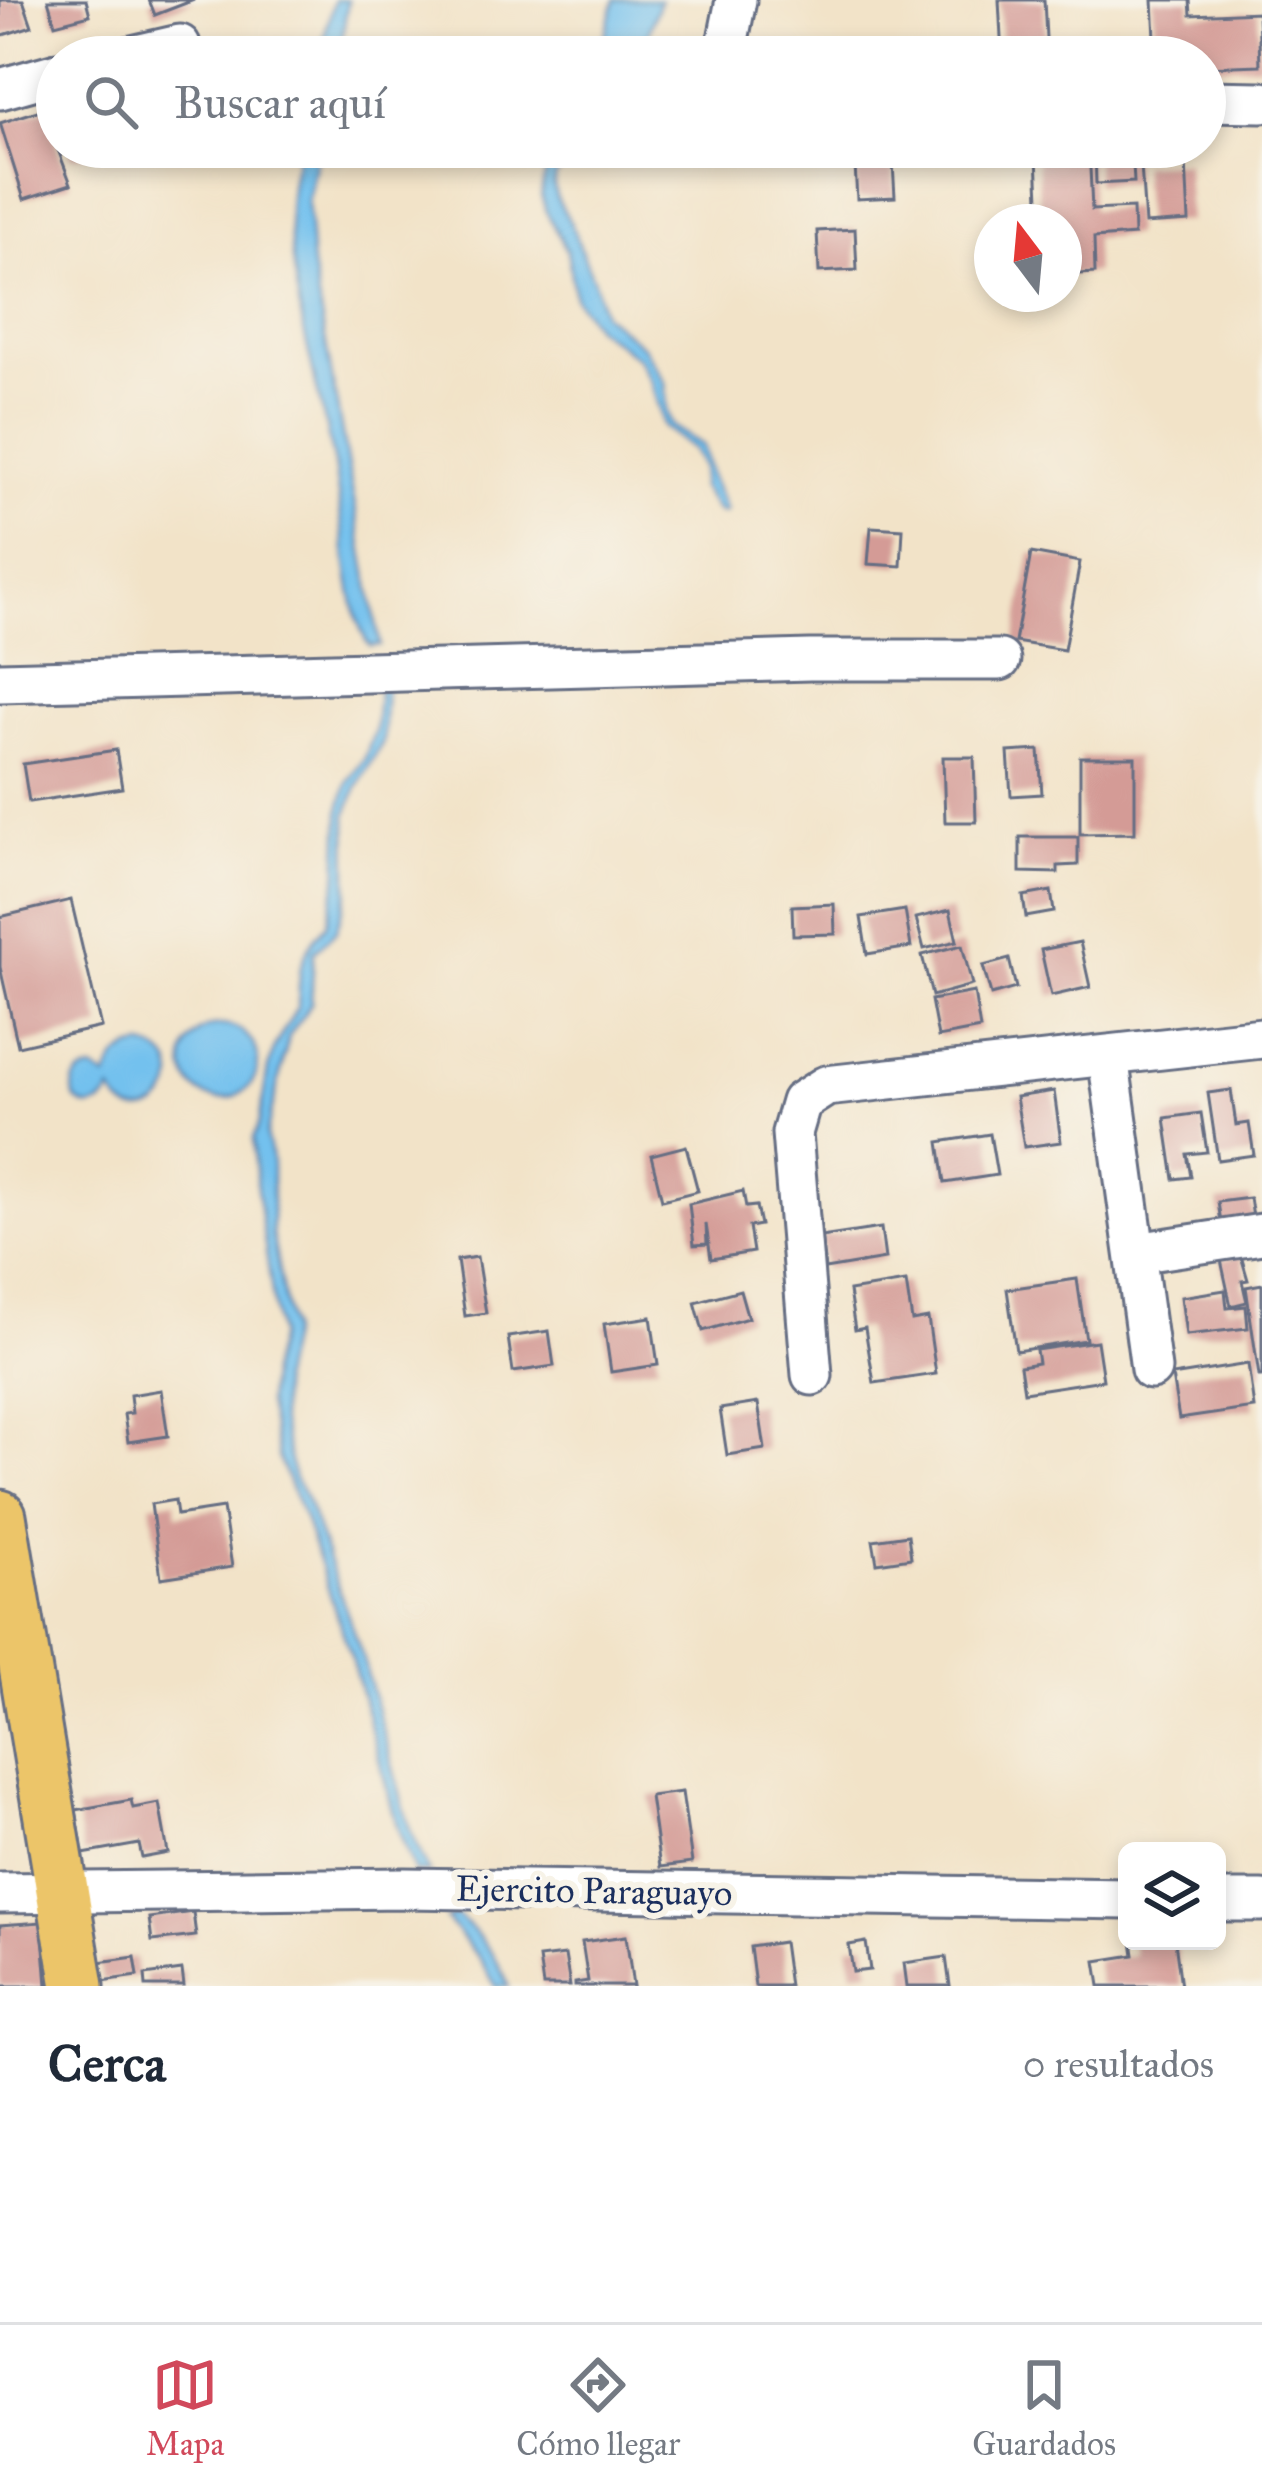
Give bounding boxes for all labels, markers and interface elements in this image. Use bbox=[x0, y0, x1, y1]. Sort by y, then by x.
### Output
search box bbox=[36, 36, 1226, 168]
icon: search bbox=[78, 69, 144, 135]
text: Buscar aquí bbox=[174, 75, 386, 130]
north arrow bbox=[974, 204, 1082, 312]
map controls bbox=[1118, 1842, 1226, 1950]
button: layers bbox=[1118, 1842, 1226, 1950]
street label: Ejercito Paraguayo bbox=[455, 1867, 733, 1915]
text: Cerca bbox=[48, 2033, 166, 2095]
text: 0 resultados bbox=[1023, 2040, 1214, 2088]
tab: Mapa bbox=[146, 2352, 224, 2464]
tab: Cómo llegar bbox=[516, 2352, 680, 2464]
tab: Guardados bbox=[972, 2352, 1116, 2464]

